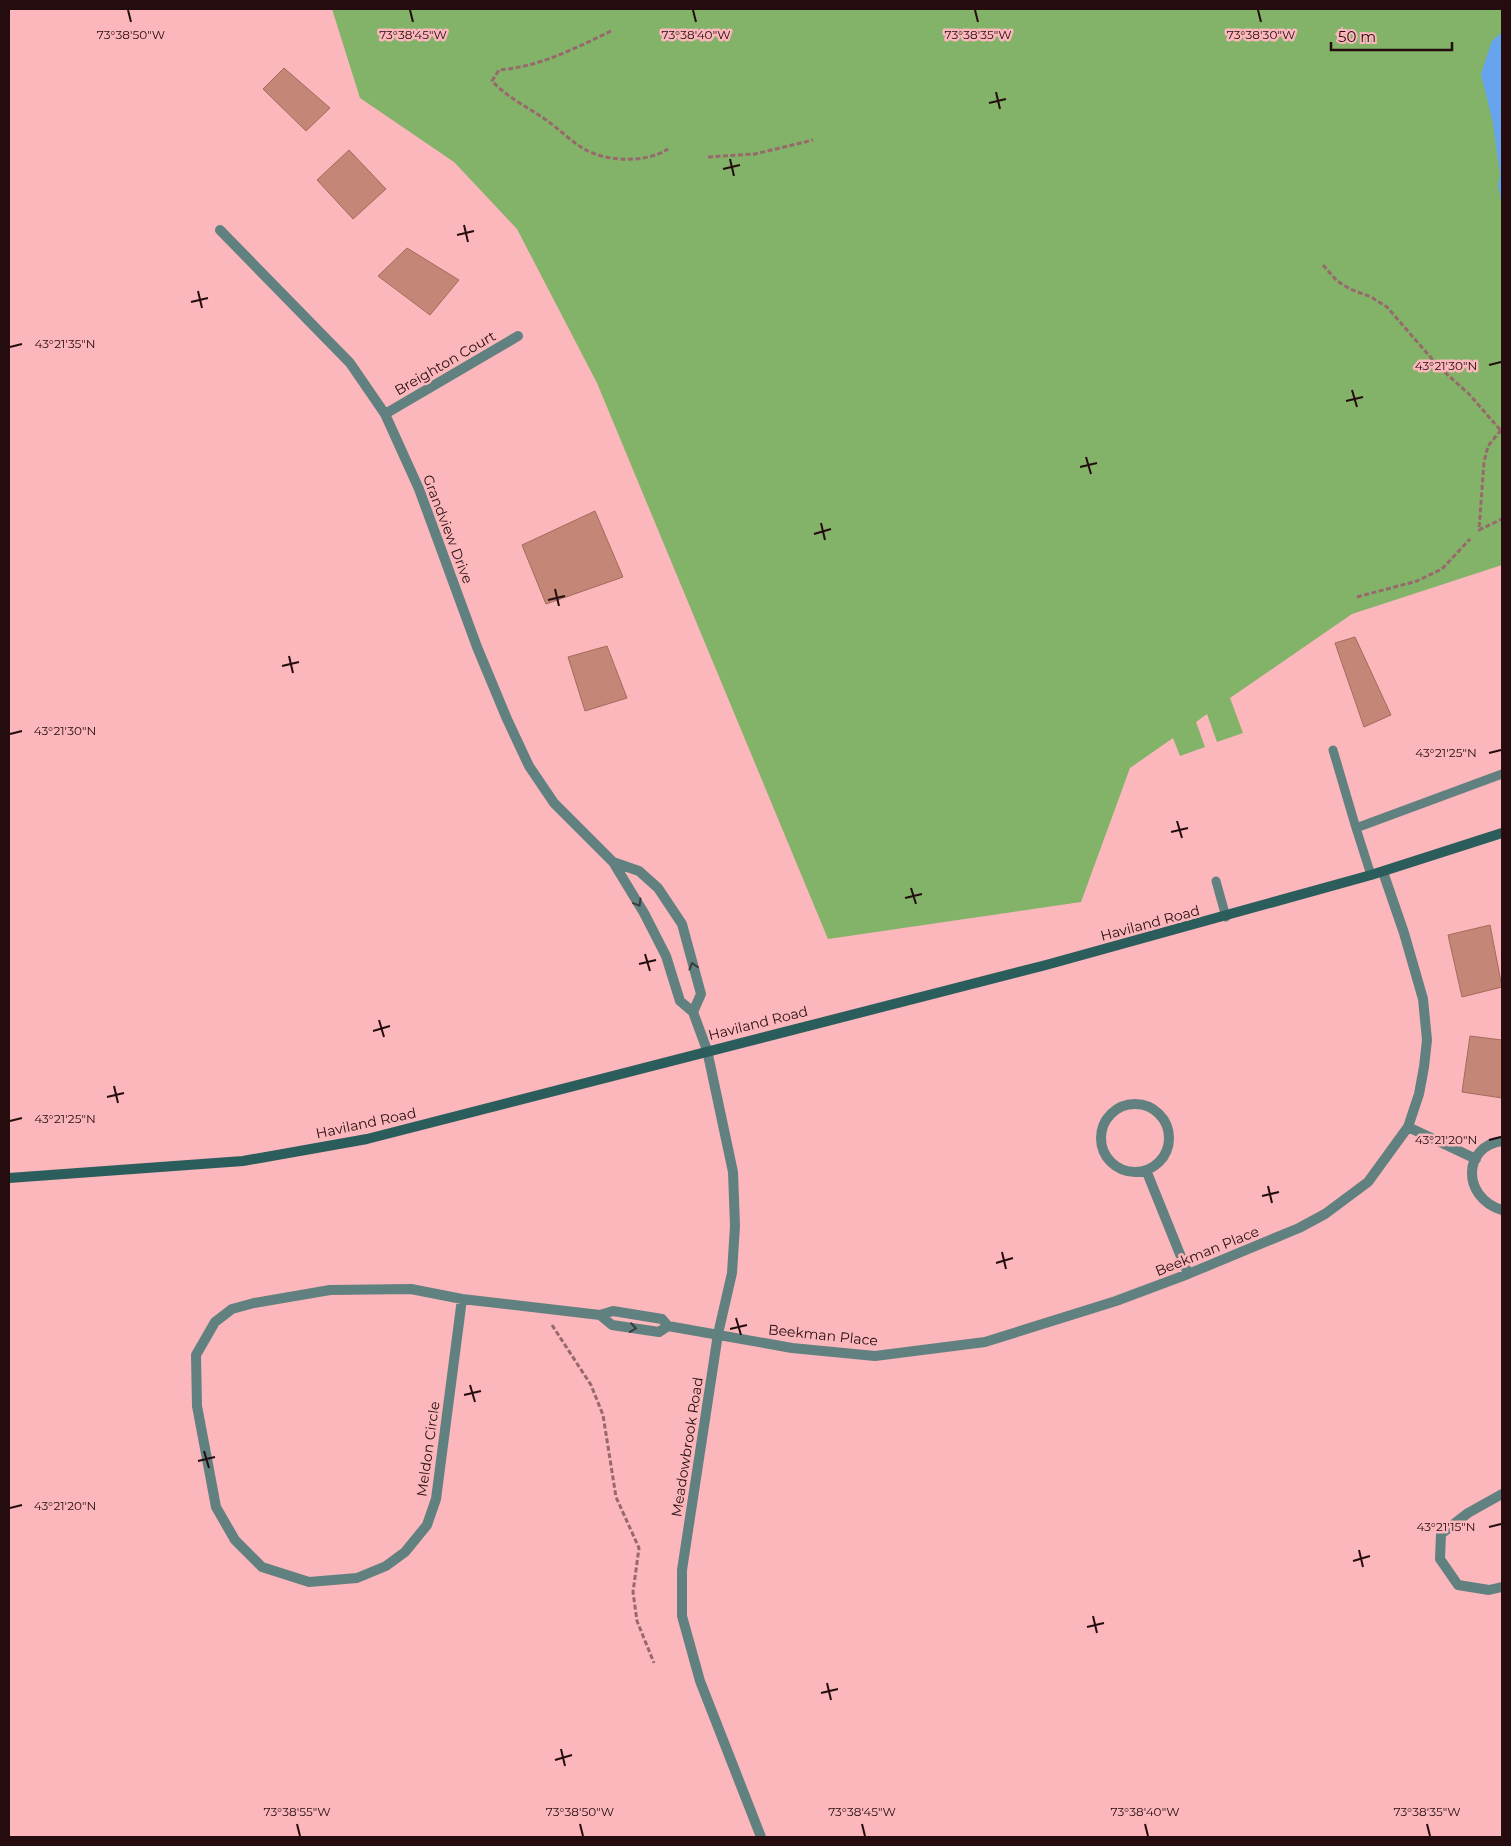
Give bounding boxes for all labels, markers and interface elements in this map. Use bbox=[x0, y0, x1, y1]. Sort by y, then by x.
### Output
scale bar bbox=[1331, 20, 1452, 52]
text: 73°38'50"W bbox=[97, 27, 165, 42]
text: 73°38'45"W bbox=[379, 27, 447, 42]
text: 73°38'40"W bbox=[662, 27, 730, 42]
text: 73°38'35"W bbox=[944, 27, 1012, 42]
text: 73°38'30"W bbox=[1227, 27, 1295, 42]
text: 50 m bbox=[1338, 27, 1376, 46]
street label: Breighton Court bbox=[391, 327, 499, 399]
text: 43°21'35"N bbox=[34, 336, 96, 351]
text: 43°21'30"N bbox=[1415, 358, 1477, 373]
street label: Grandview Drive bbox=[419, 472, 477, 586]
text: 43°21'30"N bbox=[34, 723, 96, 738]
text: 43°21'25"N bbox=[1415, 745, 1477, 760]
one-way arrow bbox=[632, 898, 642, 907]
street label: Haviland Road bbox=[1098, 901, 1202, 945]
one-way arrow bbox=[689, 962, 699, 970]
street label: Haviland Road bbox=[706, 1002, 810, 1044]
street label: Haviland Road bbox=[314, 1104, 418, 1142]
text: 43°21'25"N bbox=[34, 1111, 96, 1126]
text: 43°21'20"N bbox=[1415, 1132, 1477, 1147]
street label: Beekman Place bbox=[1153, 1222, 1261, 1280]
street label: Beekman Place bbox=[767, 1320, 879, 1350]
one-way arrow bbox=[629, 1322, 637, 1333]
street label: Meadowbrook Road bbox=[667, 1376, 707, 1518]
street label: Meldon Circle bbox=[412, 1400, 444, 1498]
text: 43°21'20"N bbox=[34, 1498, 96, 1513]
text: 43°21'15"N bbox=[1416, 1519, 1476, 1534]
text: 73°38'55"W bbox=[263, 1804, 331, 1819]
text: 73°38'50"W bbox=[546, 1804, 614, 1819]
text: 73°38'45"W bbox=[828, 1804, 896, 1819]
text: 73°38'40"W bbox=[1111, 1804, 1179, 1819]
text: 73°38'35"W bbox=[1393, 1804, 1461, 1819]

